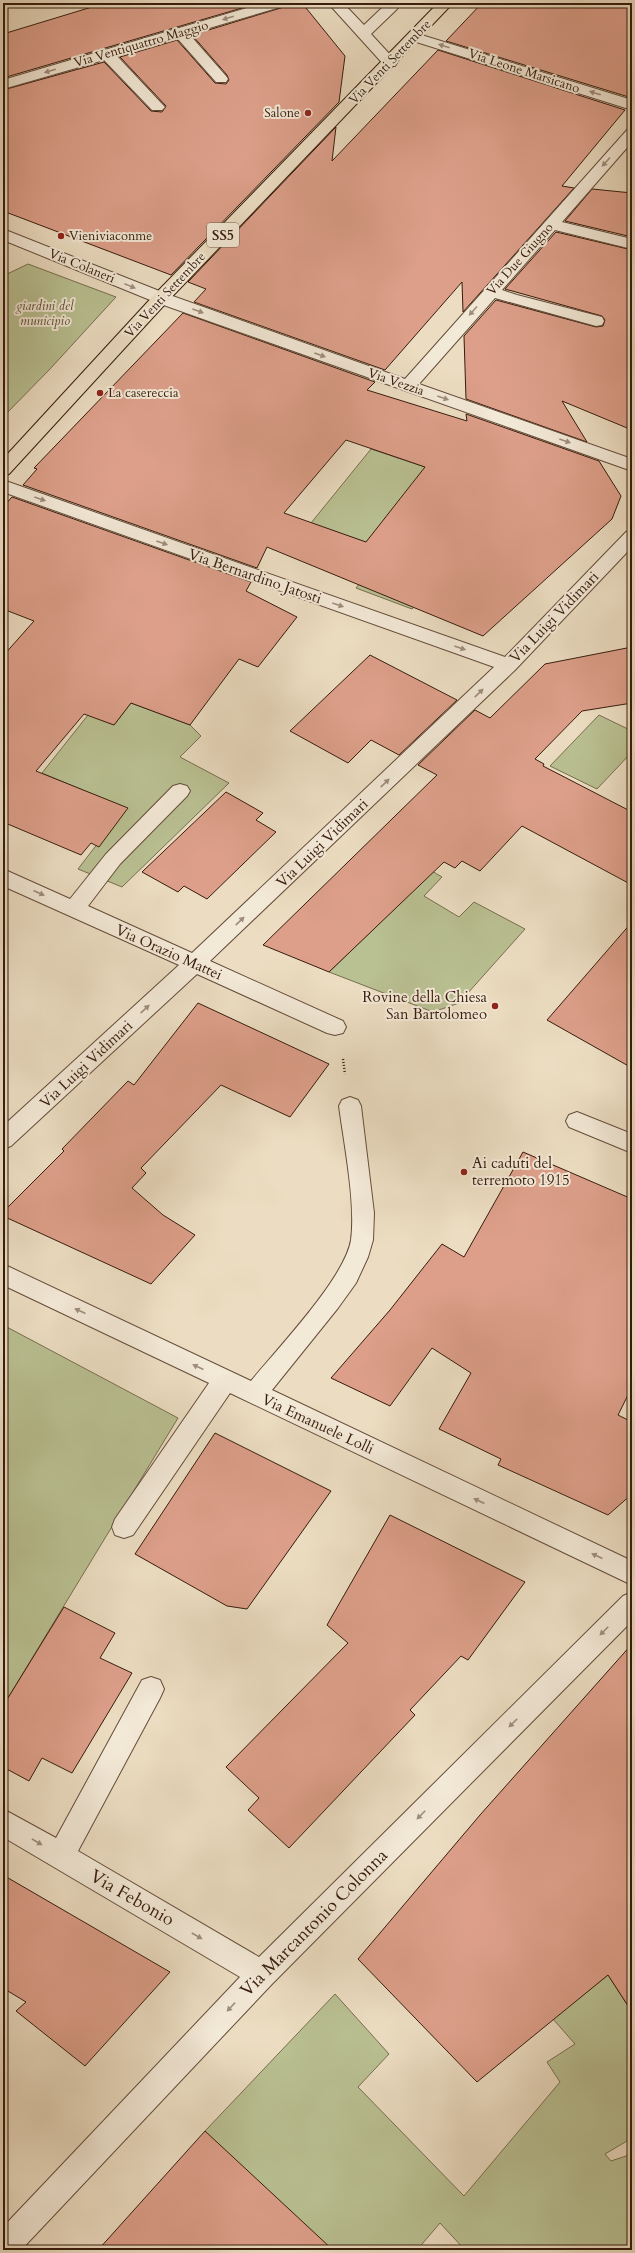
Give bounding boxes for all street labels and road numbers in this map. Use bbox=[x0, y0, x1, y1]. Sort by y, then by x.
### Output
street label: Via Ventiquattro Maggio bbox=[72, 16, 210, 72]
street label: Via Venti Settembre bbox=[345, 16, 435, 108]
street label: Via Leone Marsicano bbox=[466, 44, 582, 98]
street label: Via Due Giugno bbox=[482, 219, 558, 299]
road number: SS5 bbox=[207, 223, 239, 247]
street label: Via Colaneri bbox=[46, 245, 118, 288]
street label: Via Venti Settembre bbox=[120, 248, 210, 342]
street label: Via Vezzia bbox=[365, 364, 427, 400]
street label: Via Bernardino Jatosti bbox=[186, 544, 324, 608]
street label: Via Luigi Vidimari bbox=[505, 567, 603, 667]
street label: Via Luigi Vidimari bbox=[272, 794, 372, 892]
street label: Via Orazio Mattei bbox=[112, 920, 226, 984]
street label: Via Luigi Vidimari bbox=[35, 1016, 137, 1112]
street label: Via Emanuele Lolli bbox=[259, 1389, 377, 1459]
street label: Via Marcantonio Colonna bbox=[235, 1843, 394, 2002]
street label: Via Febonio bbox=[85, 1864, 179, 1932]

